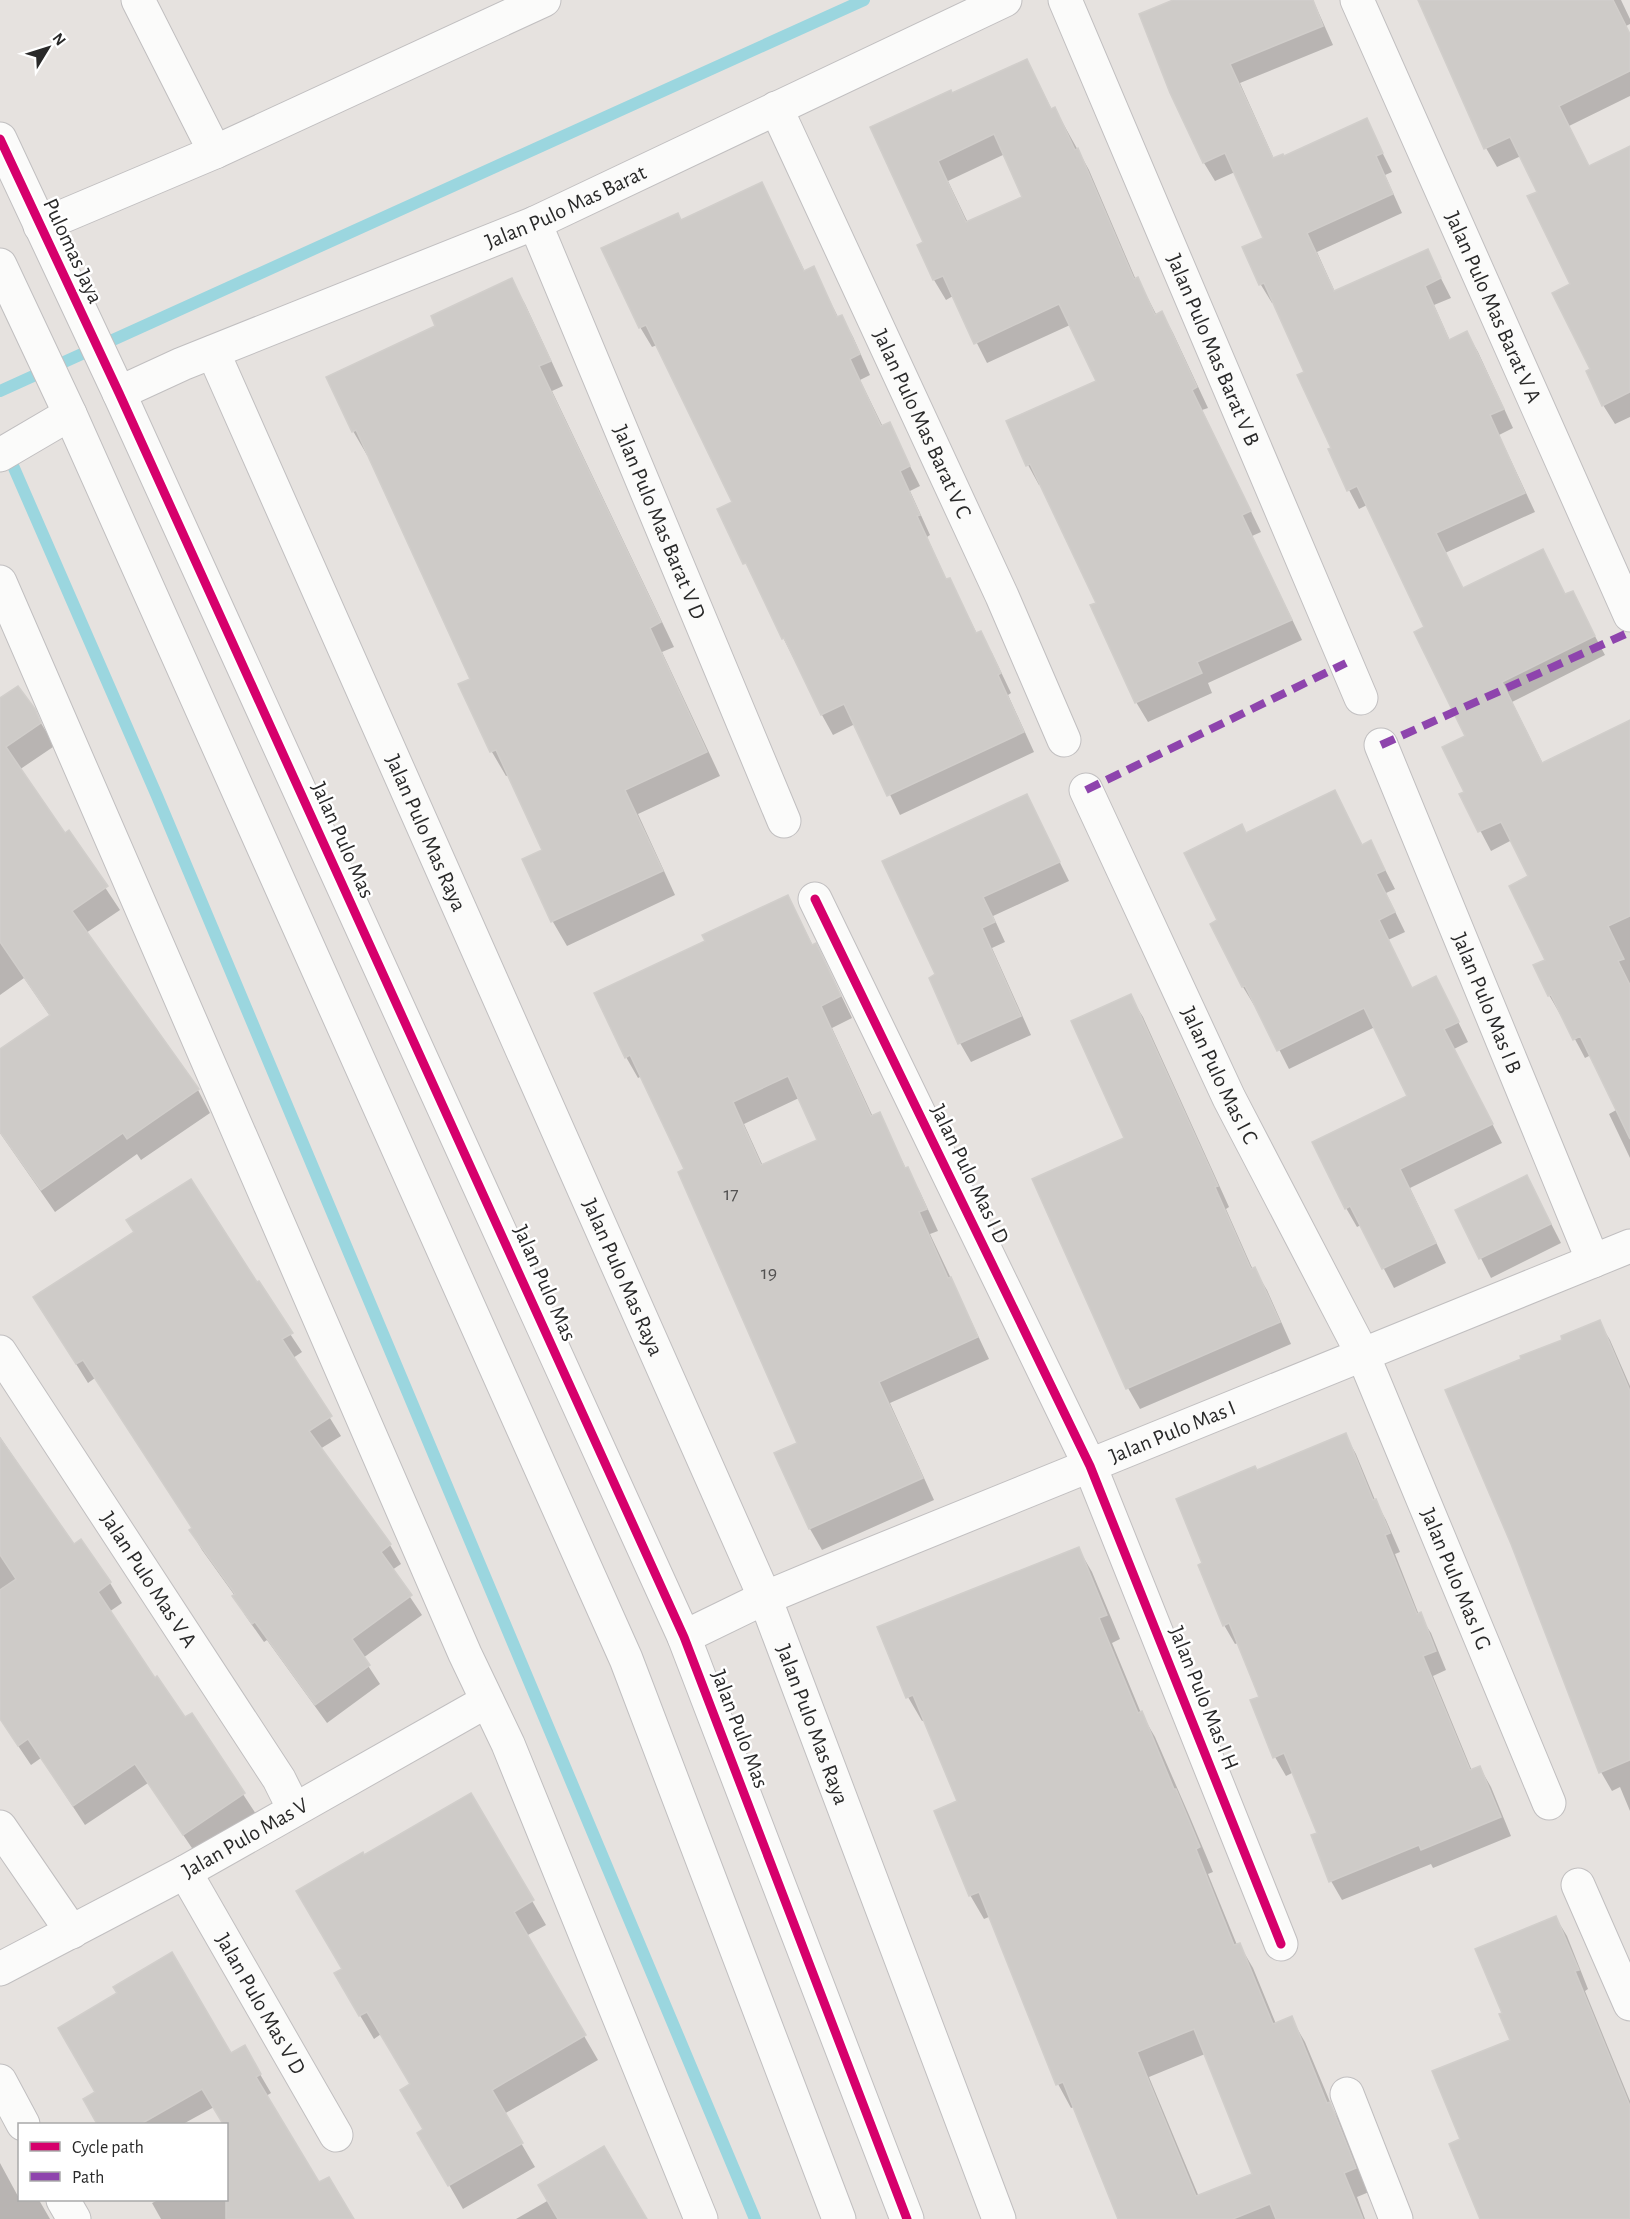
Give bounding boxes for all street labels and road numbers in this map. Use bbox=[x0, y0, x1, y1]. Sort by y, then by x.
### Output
street label: Jalan Pulo Mas Barat bbox=[482, 161, 650, 253]
street label: Pulomas Jaya bbox=[39, 195, 107, 307]
street label: Jalan Pulo Mas Barat V A bbox=[1441, 208, 1545, 406]
street label: Jalan Pulo Mas Barat V B bbox=[1163, 251, 1264, 449]
street label: Jalan Pulo Mas Barat V C bbox=[869, 326, 975, 522]
street label: Jalan Pulo Mas Barat V D bbox=[609, 422, 710, 622]
street label: Jalan Pulo Mas Raya bbox=[382, 751, 470, 915]
street label: Jalan Pulo Mas bbox=[308, 779, 378, 901]
street label: Jalan Pulo Mas I B bbox=[1448, 930, 1526, 1076]
street label: Jalan Pulo Mas I C bbox=[1177, 1003, 1262, 1147]
street label: Jalan Pulo Mas I D bbox=[927, 1101, 1013, 1247]
street label: Jalan Pulo Mas Raya bbox=[579, 1195, 667, 1359]
street label: Jalan Pulo Mas bbox=[510, 1222, 580, 1344]
street label: Jalan Pulo Mas I bbox=[1106, 1396, 1239, 1467]
street label: Jalan Pulo Mas I G bbox=[1417, 1505, 1495, 1653]
street label: Jalan Pulo Mas V A bbox=[97, 1508, 201, 1652]
street label: Jalan Pulo Mas I H bbox=[1165, 1623, 1243, 1773]
street label: Jalan Pulo Mas Raya bbox=[773, 1641, 853, 1808]
street label: Jalan Pulo Mas bbox=[707, 1667, 773, 1791]
street label: Jalan Pulo Mas V bbox=[178, 1793, 312, 1882]
street label: Jalan Pulo Mas V D bbox=[212, 1930, 310, 2078]

